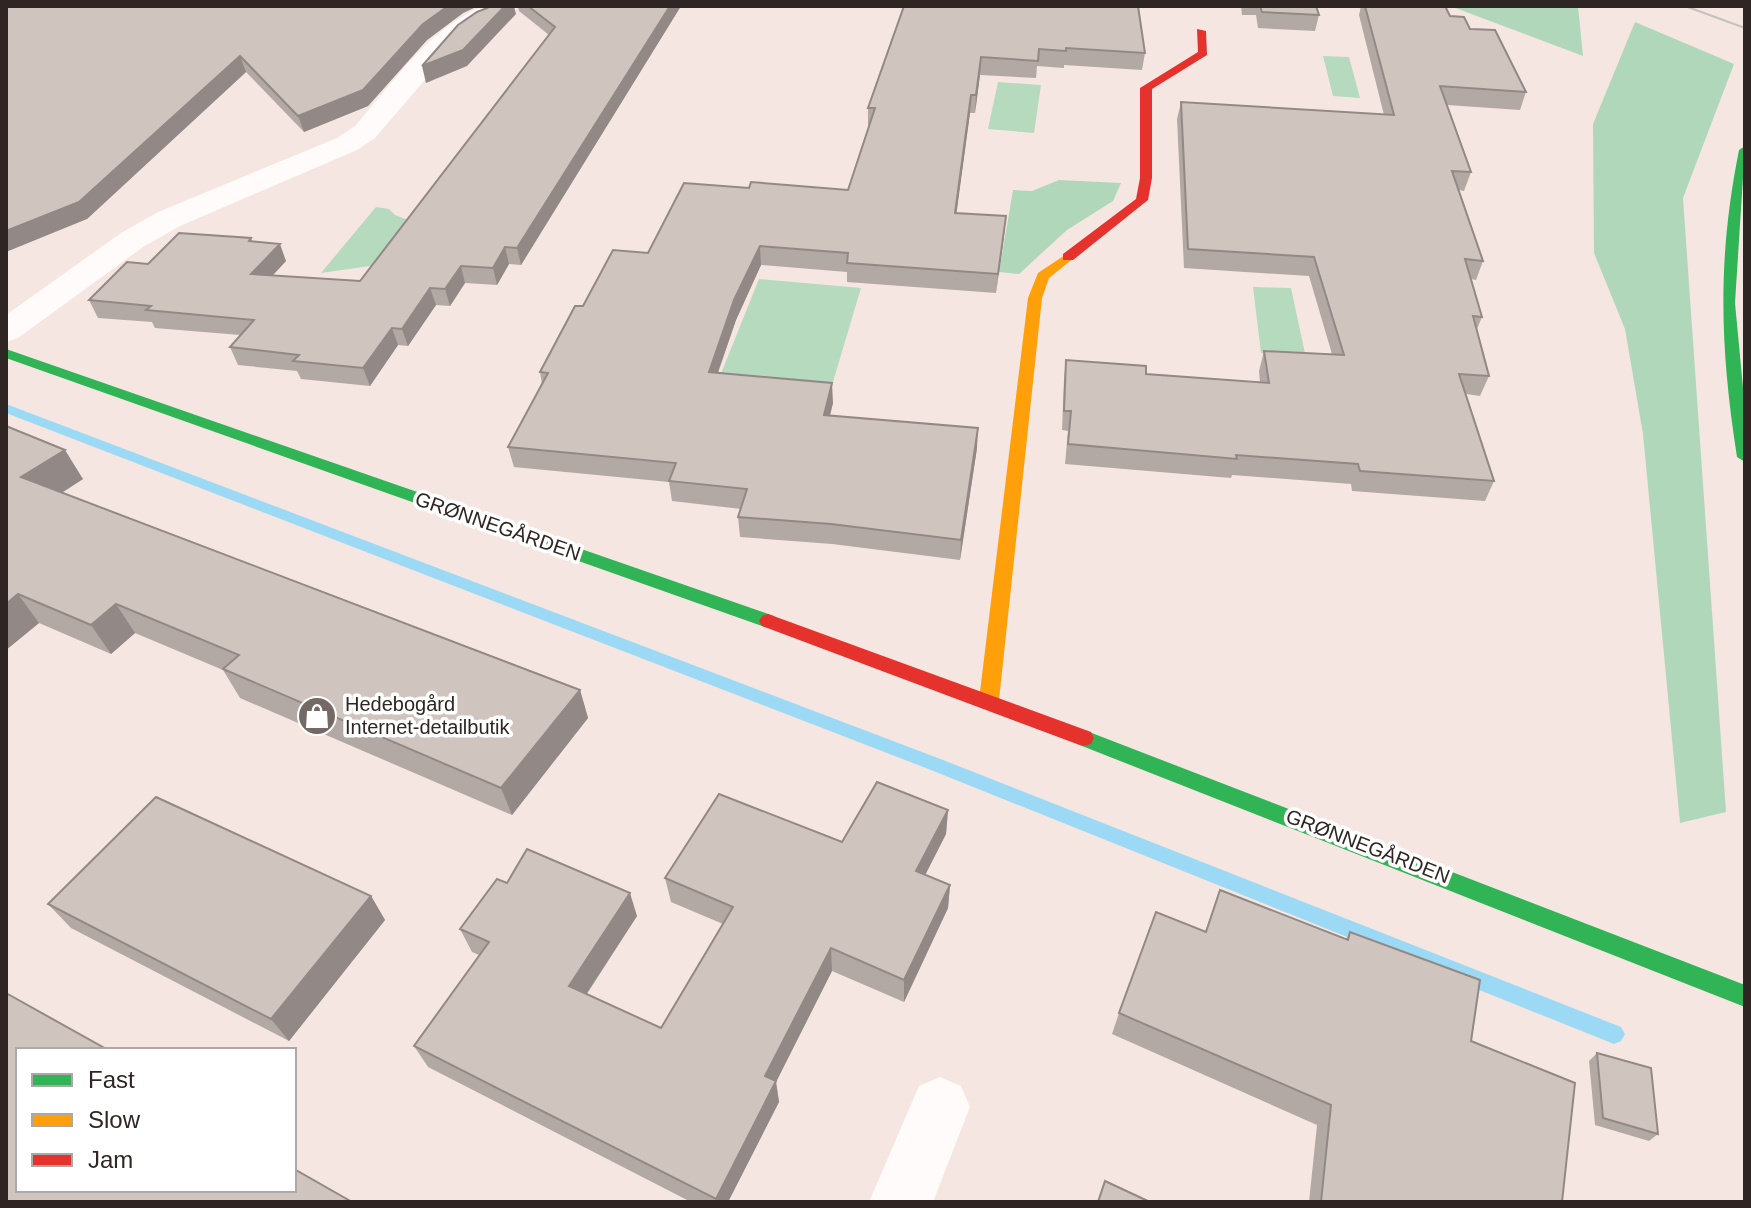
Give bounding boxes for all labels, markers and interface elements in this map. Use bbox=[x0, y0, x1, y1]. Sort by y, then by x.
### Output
street label: GRØNNEGÅRDEN bbox=[412, 487, 584, 565]
place label: Hedebogård Internet-detailbutik bbox=[345, 693, 511, 738]
shop icon: Hedebogård Internet-detailbutik bbox=[296, 695, 338, 737]
street label: GRØNNEGÅRDEN bbox=[1283, 805, 1453, 887]
legend bbox=[16, 1048, 296, 1192]
text: Fast bbox=[88, 1066, 135, 1093]
text: Slow bbox=[88, 1106, 141, 1133]
text: Jam bbox=[88, 1146, 133, 1173]

